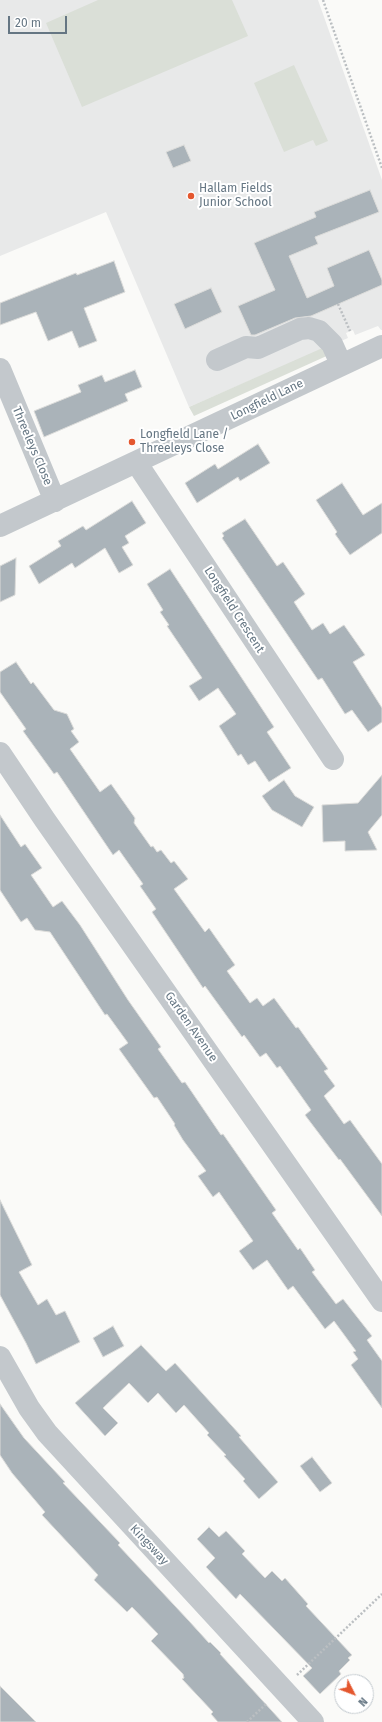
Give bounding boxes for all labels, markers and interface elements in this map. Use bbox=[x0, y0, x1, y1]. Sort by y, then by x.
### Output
scale bar bbox=[10, 8, 69, 34]
text: 20 m bbox=[15, 16, 41, 30]
place label: Hallam Fields Junior School bbox=[199, 182, 272, 210]
marker: Hallam Fields Junior School bbox=[186, 191, 196, 201]
street label: Longfield Lane bbox=[228, 376, 306, 424]
street label: Threeleys Close bbox=[9, 404, 55, 488]
place label: Longfield Lane / Threeleys Close bbox=[140, 428, 229, 456]
marker: Longfield Lane / Threeleys Close bbox=[127, 437, 137, 447]
street label: Longfield Crescent bbox=[201, 564, 267, 656]
street label: Garden Avenue bbox=[162, 989, 220, 1065]
street label: Kingsway bbox=[127, 1522, 171, 1568]
north arrow bbox=[334, 1674, 374, 1714]
text: N bbox=[355, 1695, 370, 1709]

